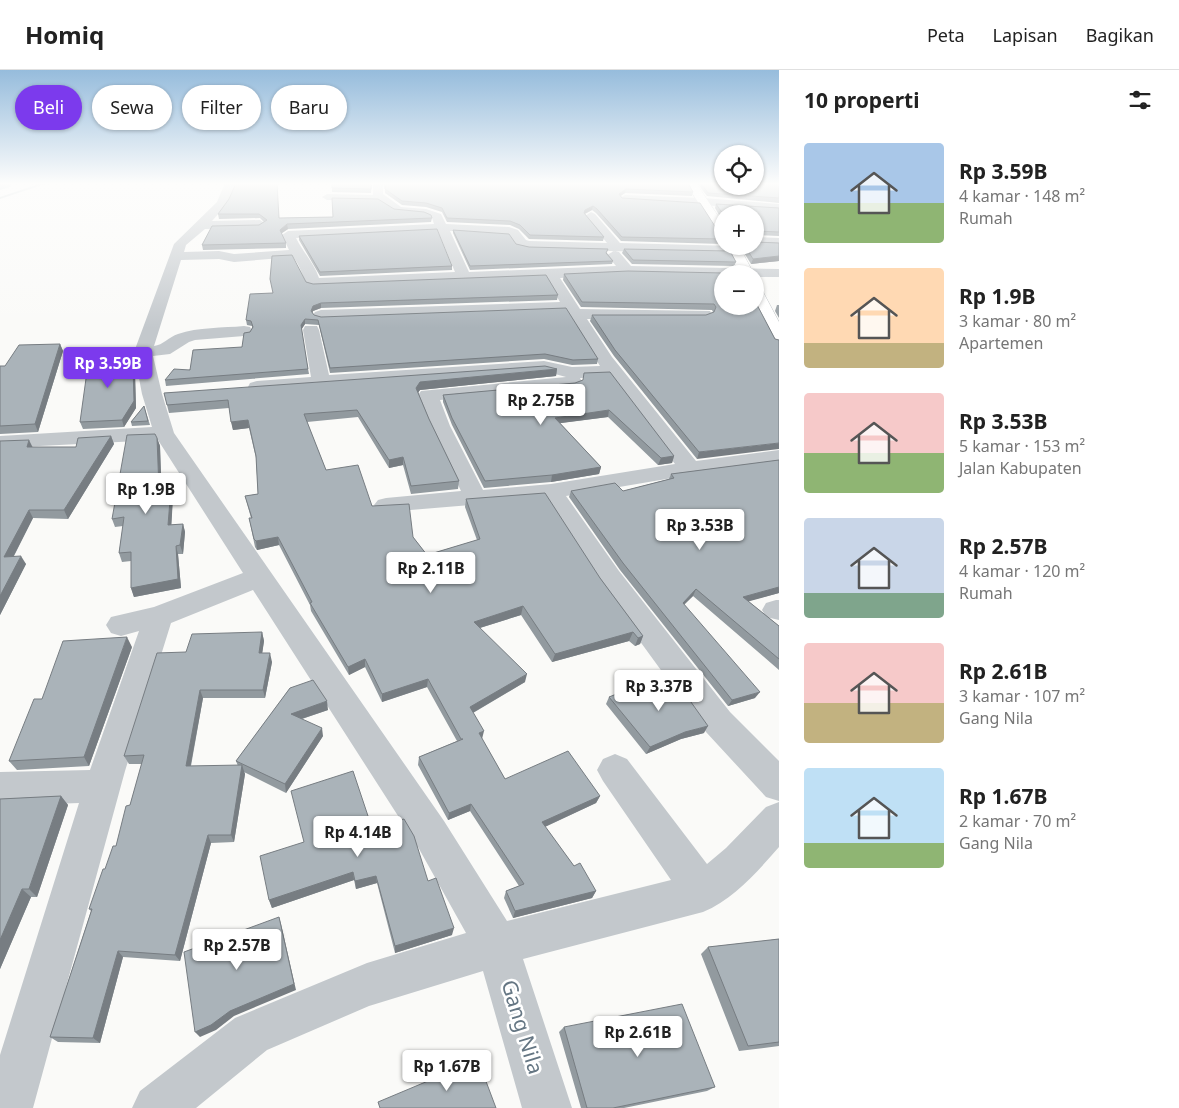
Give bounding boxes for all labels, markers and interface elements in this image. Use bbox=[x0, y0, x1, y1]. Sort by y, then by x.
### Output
text: Homiq bbox=[25, 18, 104, 51]
text: Peta bbox=[927, 23, 965, 47]
text: Lapisan bbox=[993, 23, 1058, 47]
text: Bagikan bbox=[1086, 23, 1154, 47]
chip: Beli bbox=[15, 85, 82, 130]
chip: Sewa bbox=[92, 85, 172, 130]
chip: Filter bbox=[182, 85, 261, 130]
chip: Baru bbox=[271, 85, 347, 130]
text: 10 properti bbox=[804, 86, 919, 114]
icon: filters bbox=[1126, 86, 1154, 114]
map controls bbox=[714, 145, 764, 315]
button: locate bbox=[714, 145, 764, 195]
text: Rp 3.59B bbox=[959, 157, 1047, 185]
icon: home bbox=[844, 163, 904, 223]
text: 4 kamar · 148 m² bbox=[959, 185, 1085, 207]
button: + bbox=[714, 205, 764, 255]
text: Rumah bbox=[959, 207, 1013, 229]
button: − bbox=[714, 265, 764, 315]
text: Rp 1.9B bbox=[959, 282, 1035, 310]
icon: home bbox=[844, 288, 904, 348]
text: 3 kamar · 80 m² bbox=[959, 310, 1076, 332]
text: Apartemen bbox=[959, 332, 1043, 354]
pin: Rp 3.59B bbox=[56, 346, 160, 389]
text: Rp 3.59B bbox=[74, 352, 142, 374]
pin: Rp 2.75B bbox=[489, 384, 593, 426]
text: Rp 2.75B bbox=[507, 389, 575, 411]
text: Rp 3.53B bbox=[959, 407, 1047, 435]
icon: home bbox=[844, 413, 904, 473]
text: 5 kamar · 153 m² bbox=[959, 435, 1085, 457]
text: Jalan Kabupaten bbox=[959, 457, 1082, 479]
pin: Rp 1.9B bbox=[100, 472, 192, 515]
text: Rp 1.9B bbox=[117, 478, 175, 500]
pin: Rp 3.53B bbox=[648, 508, 752, 551]
text: Rp 3.53B bbox=[666, 514, 734, 536]
text: Rp 2.57B bbox=[959, 532, 1047, 560]
icon: home bbox=[844, 538, 904, 598]
pin: Rp 2.11B bbox=[379, 552, 483, 594]
text: Rp 2.11B bbox=[397, 557, 465, 579]
text: 4 kamar · 120 m² bbox=[959, 560, 1085, 582]
text: Rumah bbox=[959, 582, 1013, 604]
text: Rp 2.61B bbox=[959, 657, 1047, 685]
icon: home bbox=[844, 663, 904, 723]
pin: Rp 3.37B bbox=[607, 670, 711, 712]
text: Rp 3.37B bbox=[625, 675, 693, 697]
text: 3 kamar · 107 m² bbox=[959, 685, 1085, 707]
text: Gang Nila bbox=[959, 707, 1033, 729]
text: Rp 1.67B bbox=[959, 782, 1047, 810]
icon: home bbox=[844, 788, 904, 848]
text: 2 kamar · 70 m² bbox=[959, 810, 1076, 832]
pin: Rp 4.14B bbox=[306, 816, 410, 858]
text: Rp 4.14B bbox=[324, 821, 392, 843]
text: Gang Nila bbox=[959, 832, 1033, 854]
pin: Rp 2.57B bbox=[185, 928, 289, 971]
text: Rp 2.57B bbox=[203, 934, 271, 956]
street label: Gang Nila bbox=[495, 976, 551, 1077]
pin: Rp 2.61B bbox=[586, 1016, 690, 1058]
text: Rp 2.61B bbox=[604, 1021, 672, 1043]
pin: Rp 1.67B bbox=[395, 1050, 499, 1092]
text: Rp 1.67B bbox=[413, 1055, 481, 1077]

